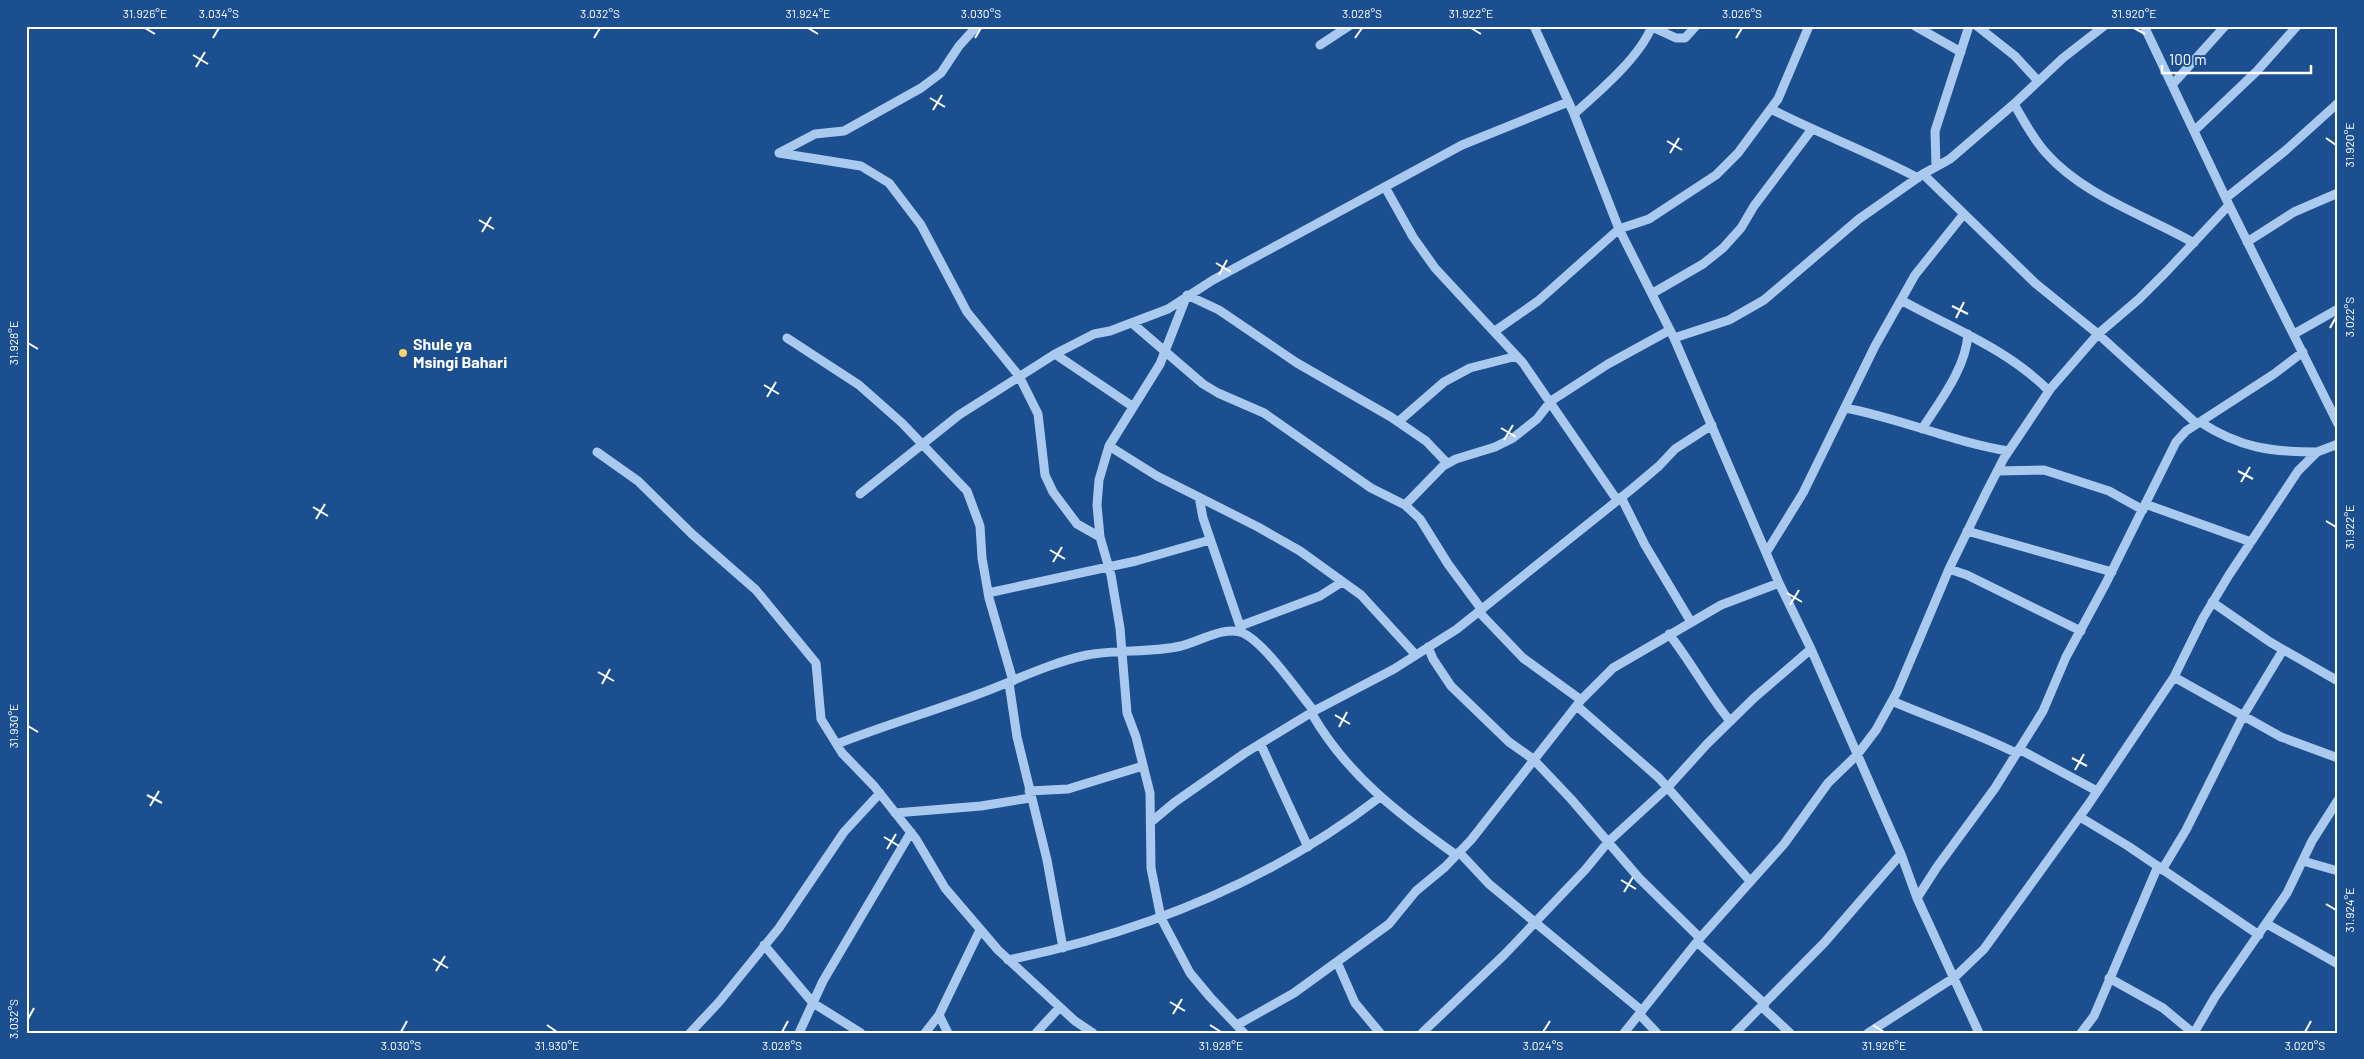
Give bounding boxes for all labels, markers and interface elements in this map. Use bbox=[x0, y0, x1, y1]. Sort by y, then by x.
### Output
text: 31.926°E bbox=[123, 6, 167, 20]
text: 3.034°S bbox=[199, 6, 239, 20]
text: 3.032°S bbox=[580, 6, 620, 20]
text: 31.924°E bbox=[786, 6, 830, 20]
text: 3.030°S bbox=[961, 6, 1001, 20]
text: 3.028°S bbox=[1342, 6, 1382, 20]
text: 31.922°E bbox=[1449, 6, 1493, 20]
text: 3.026°S bbox=[1722, 6, 1762, 20]
text: 31.920°E bbox=[2112, 6, 2156, 20]
scale bar bbox=[2162, 42, 2310, 74]
text: 100 m bbox=[2169, 50, 2207, 68]
text: 31.920°E bbox=[2342, 123, 2356, 167]
text: 3.022°S bbox=[2342, 297, 2356, 337]
text: 31.928°E bbox=[6, 321, 20, 365]
place label: Shule ya Msingi Bahari bbox=[413, 334, 507, 371]
marker: Shule ya Msingi Bahari bbox=[397, 347, 409, 359]
text: 31.922°E bbox=[2342, 505, 2356, 549]
text: 31.930°E bbox=[6, 704, 20, 748]
text: 31.924°E bbox=[2342, 888, 2356, 932]
text: 3.032°S bbox=[6, 999, 20, 1039]
text: 3.030°S bbox=[381, 1038, 421, 1052]
text: 31.930°E bbox=[535, 1038, 579, 1052]
text: 3.028°S bbox=[762, 1038, 802, 1052]
text: 31.928°E bbox=[1199, 1038, 1243, 1052]
text: 3.024°S bbox=[1523, 1038, 1563, 1052]
text: 31.926°E bbox=[1862, 1038, 1906, 1052]
text: 3.020°S bbox=[2285, 1038, 2325, 1052]

